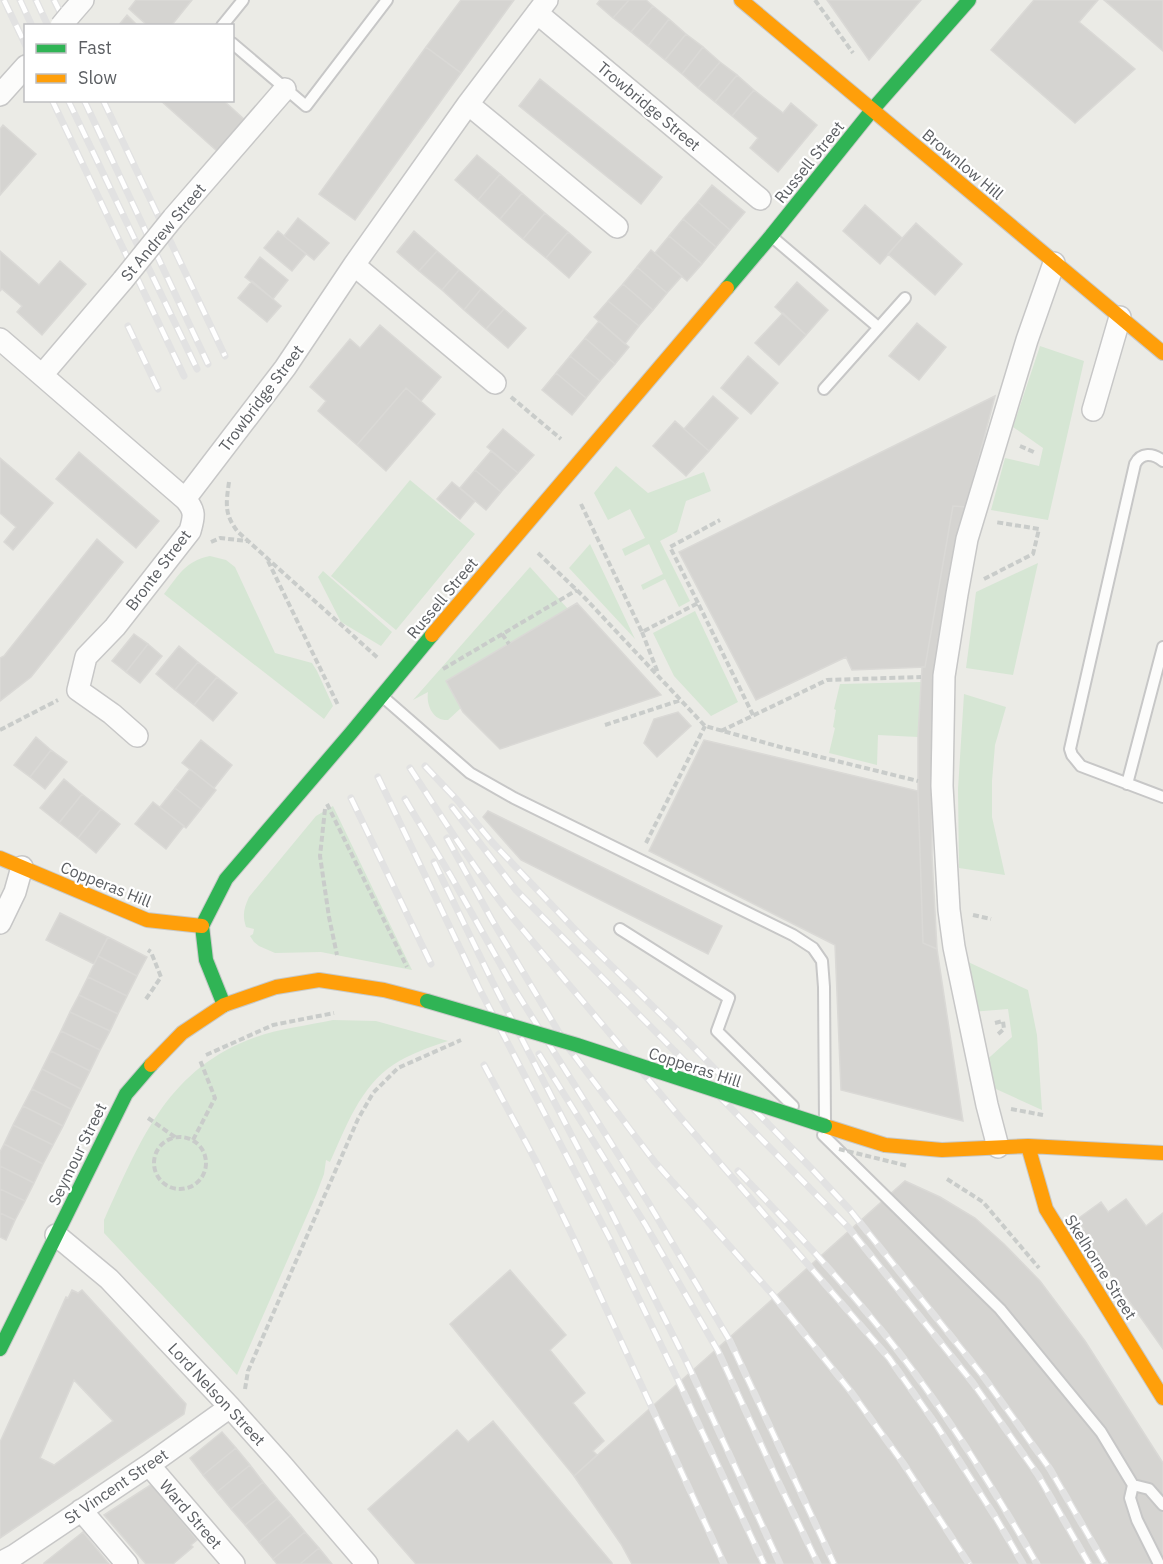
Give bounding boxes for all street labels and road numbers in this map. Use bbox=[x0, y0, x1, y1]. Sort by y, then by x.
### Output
street label: Trowbridge Street bbox=[593, 57, 705, 155]
street label: Russell Street bbox=[770, 117, 848, 207]
street label: Brownlow Hill bbox=[918, 124, 1008, 204]
street label: St Andrew Street bbox=[116, 179, 210, 285]
street label: Trowbridge Street bbox=[214, 341, 308, 455]
street label: Bronte Street bbox=[121, 526, 195, 614]
street label: Russell Street bbox=[402, 553, 482, 643]
street label: Copperas Hill bbox=[58, 857, 154, 911]
street label: Copperas Hill bbox=[646, 1043, 744, 1091]
street label: Seymour Street bbox=[44, 1099, 110, 1209]
street label: Skelhorne Street bbox=[1061, 1211, 1141, 1323]
street label: Lord Nelson Street bbox=[164, 1338, 270, 1450]
street label: St Vincent Street bbox=[60, 1444, 172, 1528]
street label: Ward Street bbox=[155, 1475, 227, 1553]

